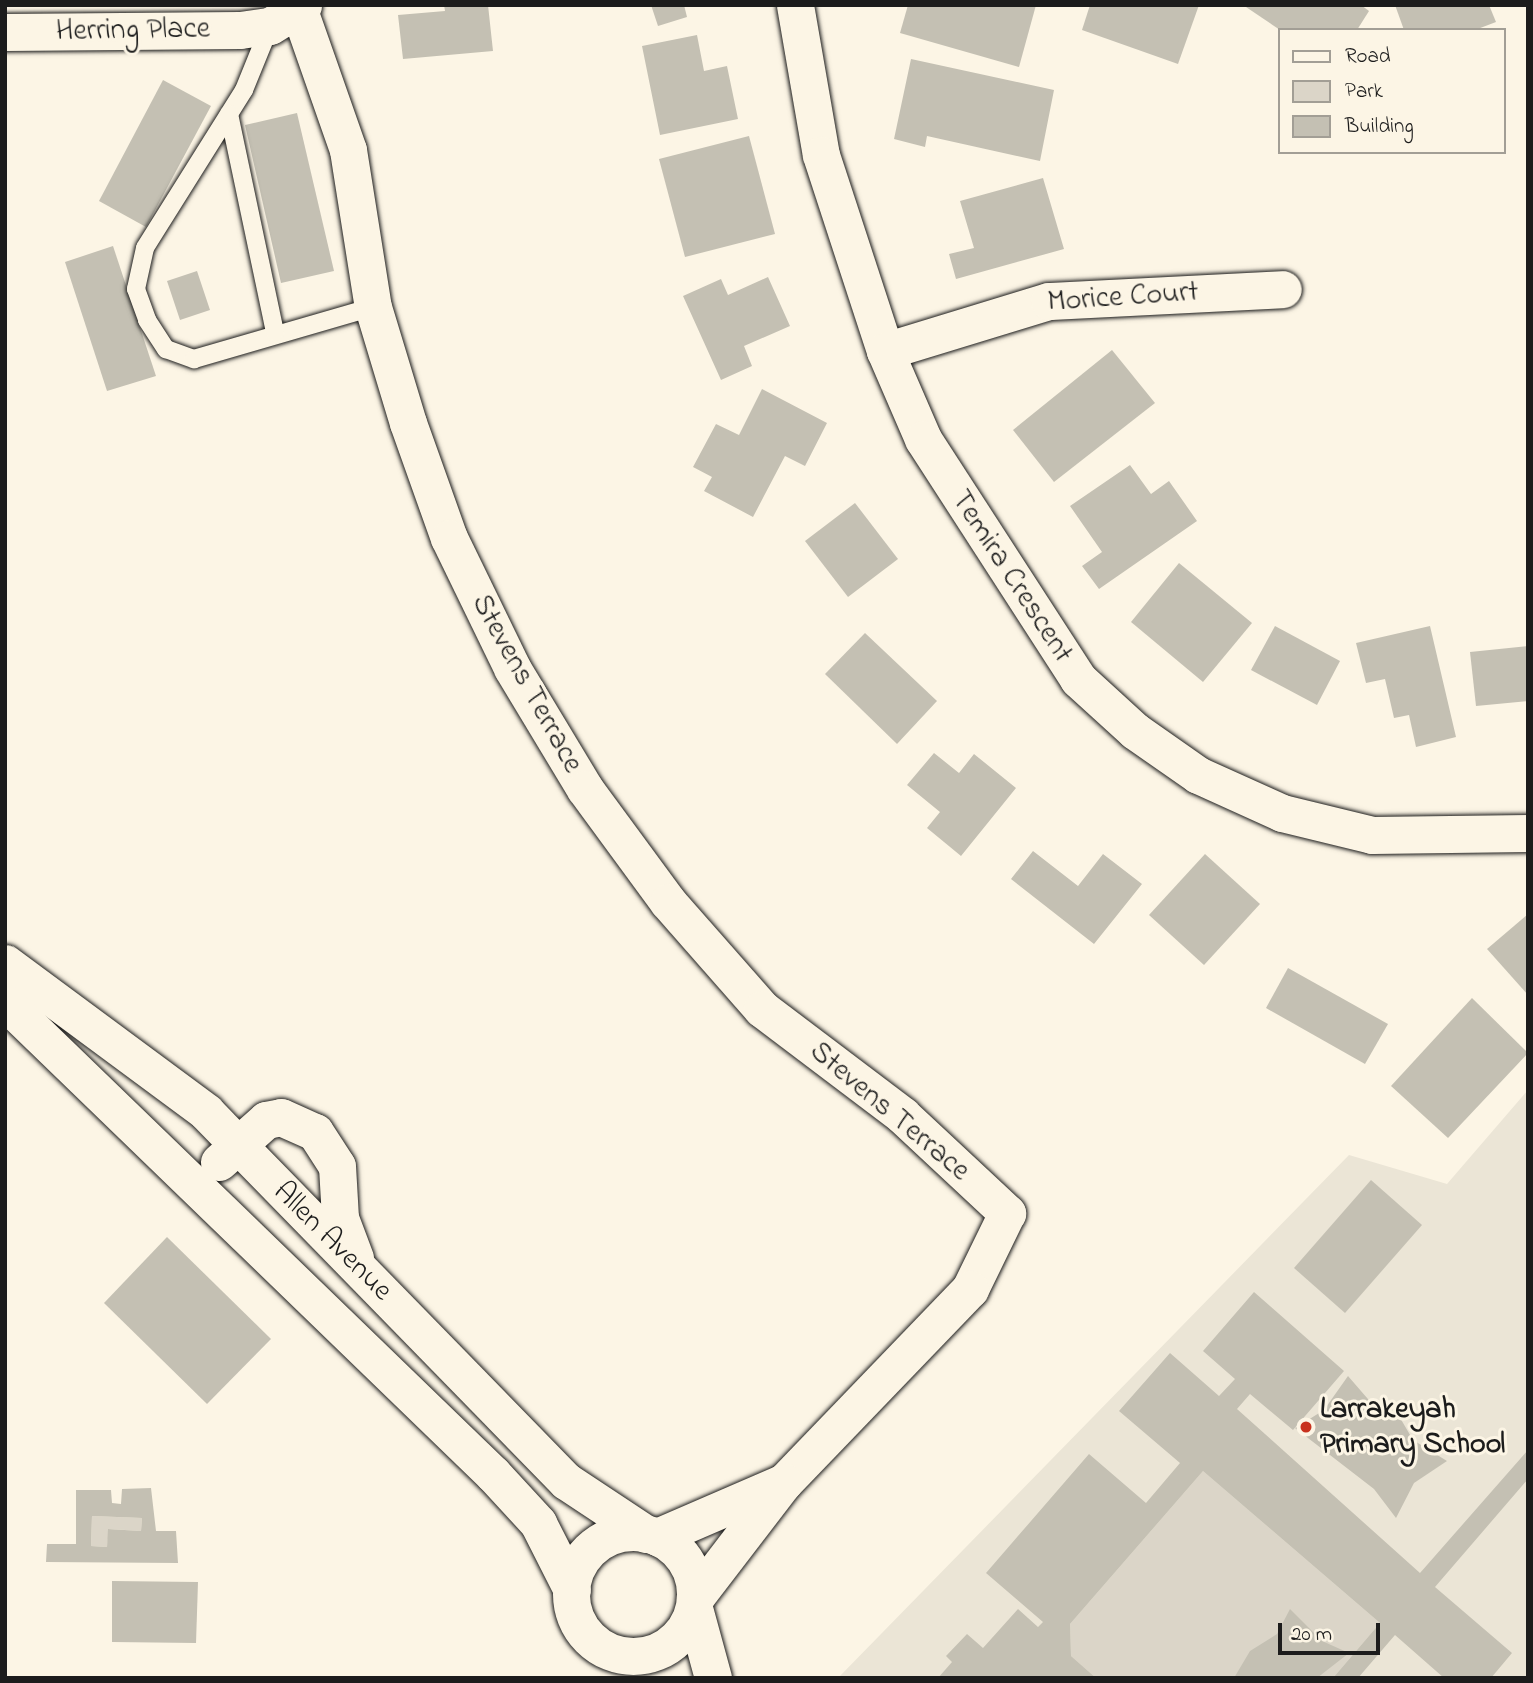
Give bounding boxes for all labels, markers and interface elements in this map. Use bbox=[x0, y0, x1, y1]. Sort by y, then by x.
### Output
street label: Herring Place bbox=[56, 12, 210, 50]
legend bbox=[1278, 28, 1505, 154]
text: Road bbox=[1345, 42, 1391, 72]
text: Park bbox=[1345, 77, 1383, 107]
text: Building bbox=[1345, 112, 1414, 142]
street label: Morice Court bbox=[1046, 275, 1200, 321]
street label: Temira Crescent bbox=[942, 484, 1080, 670]
street label: Stevens Terrace bbox=[462, 588, 590, 780]
street label: Stevens Terrace bbox=[801, 1034, 977, 1190]
street label: Allen Avenue bbox=[265, 1175, 399, 1309]
place label: Larrakeyah Primary School bbox=[1320, 1392, 1505, 1462]
marker: Larrakeyah Primary School bbox=[1298, 1419, 1314, 1435]
scale bar bbox=[1281, 1610, 1382, 1654]
text: 20 m bbox=[1291, 1620, 1332, 1650]

